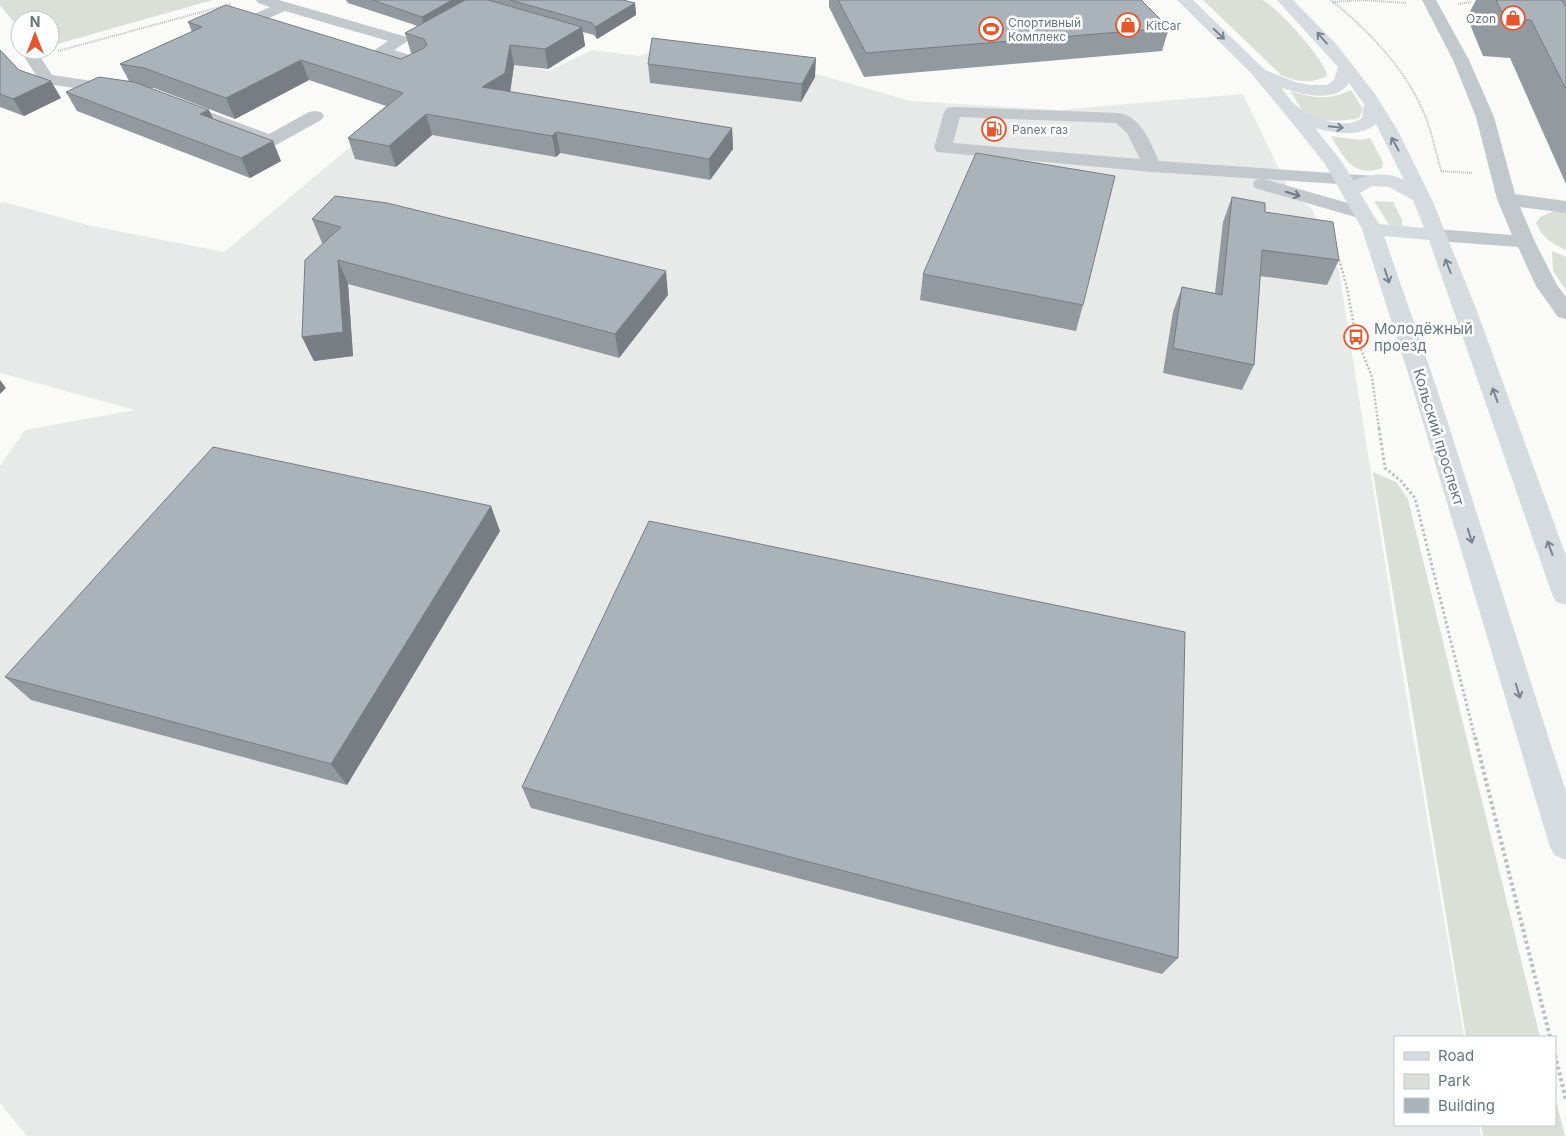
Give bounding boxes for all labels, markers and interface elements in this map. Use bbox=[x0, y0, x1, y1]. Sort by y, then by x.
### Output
shop icon: Ozon bbox=[1500, 5, 1526, 31]
north arrow bbox=[10, 10, 60, 60]
place label: Ozon bbox=[1466, 11, 1496, 26]
shop icon: KitCar bbox=[1115, 12, 1141, 38]
text: N bbox=[30, 13, 40, 30]
place label: Спортивный Комплекс bbox=[1008, 15, 1081, 44]
sports icon: Спортивный Комплекс bbox=[978, 16, 1004, 42]
place label: KitCar bbox=[1146, 18, 1182, 33]
one-way arrow bbox=[1213, 28, 1225, 40]
one-way arrow bbox=[1316, 32, 1327, 45]
fuel station icon: Panex газ bbox=[981, 116, 1007, 142]
place label: Panex газ bbox=[1012, 122, 1068, 137]
one-way arrow bbox=[1328, 122, 1344, 131]
one-way arrow bbox=[1389, 138, 1399, 152]
one-way arrow bbox=[1285, 189, 1301, 199]
one-way arrow bbox=[1443, 258, 1452, 273]
one-way arrow bbox=[1382, 267, 1392, 283]
place label: Молодёжный проезд bbox=[1374, 319, 1473, 355]
bus stop icon: Молодёжный проезд bbox=[1343, 324, 1369, 350]
street label: Кольский проспект bbox=[1409, 366, 1469, 508]
one-way arrow bbox=[1490, 387, 1499, 403]
one-way arrow bbox=[1466, 527, 1475, 543]
one-way arrow bbox=[1545, 540, 1554, 556]
one-way arrow bbox=[1514, 682, 1524, 698]
legend bbox=[1394, 1036, 1556, 1126]
text: Road bbox=[1438, 1046, 1474, 1065]
text: Park bbox=[1438, 1071, 1471, 1090]
text: Building bbox=[1438, 1096, 1495, 1115]

